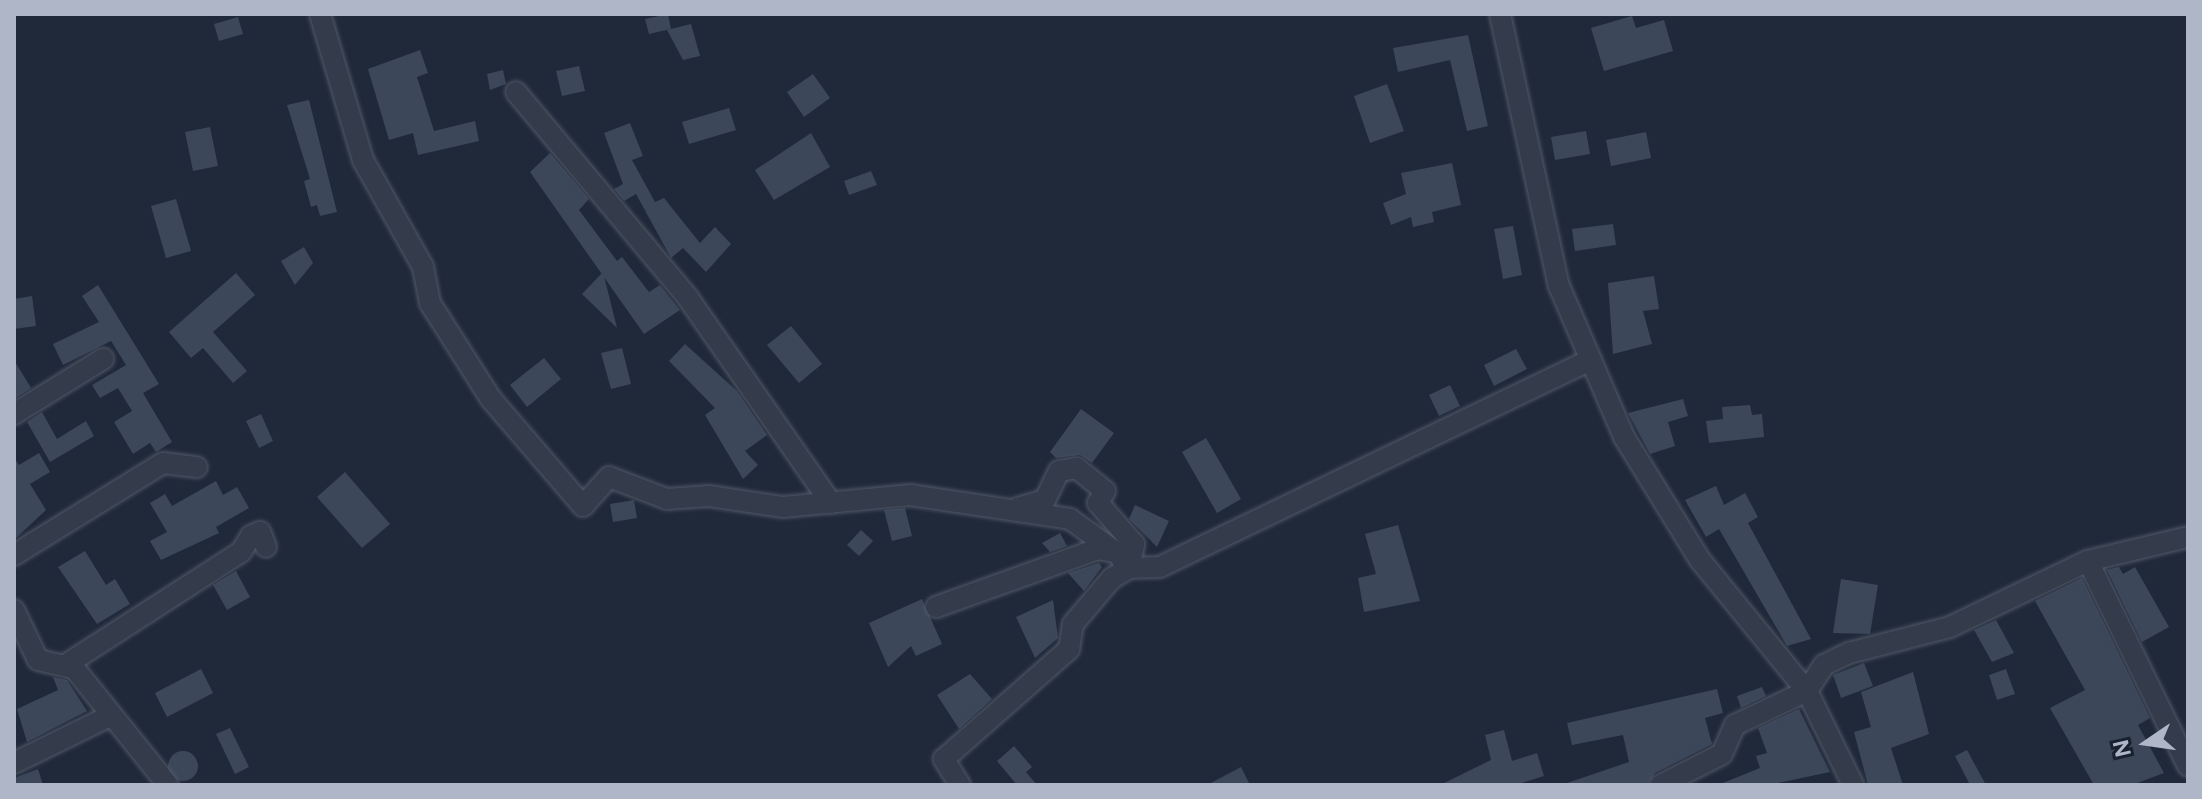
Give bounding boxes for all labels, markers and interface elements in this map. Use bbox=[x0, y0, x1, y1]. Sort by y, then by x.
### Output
north arrow bbox=[2106, 703, 2186, 783]
text: N bbox=[2107, 737, 2137, 760]

